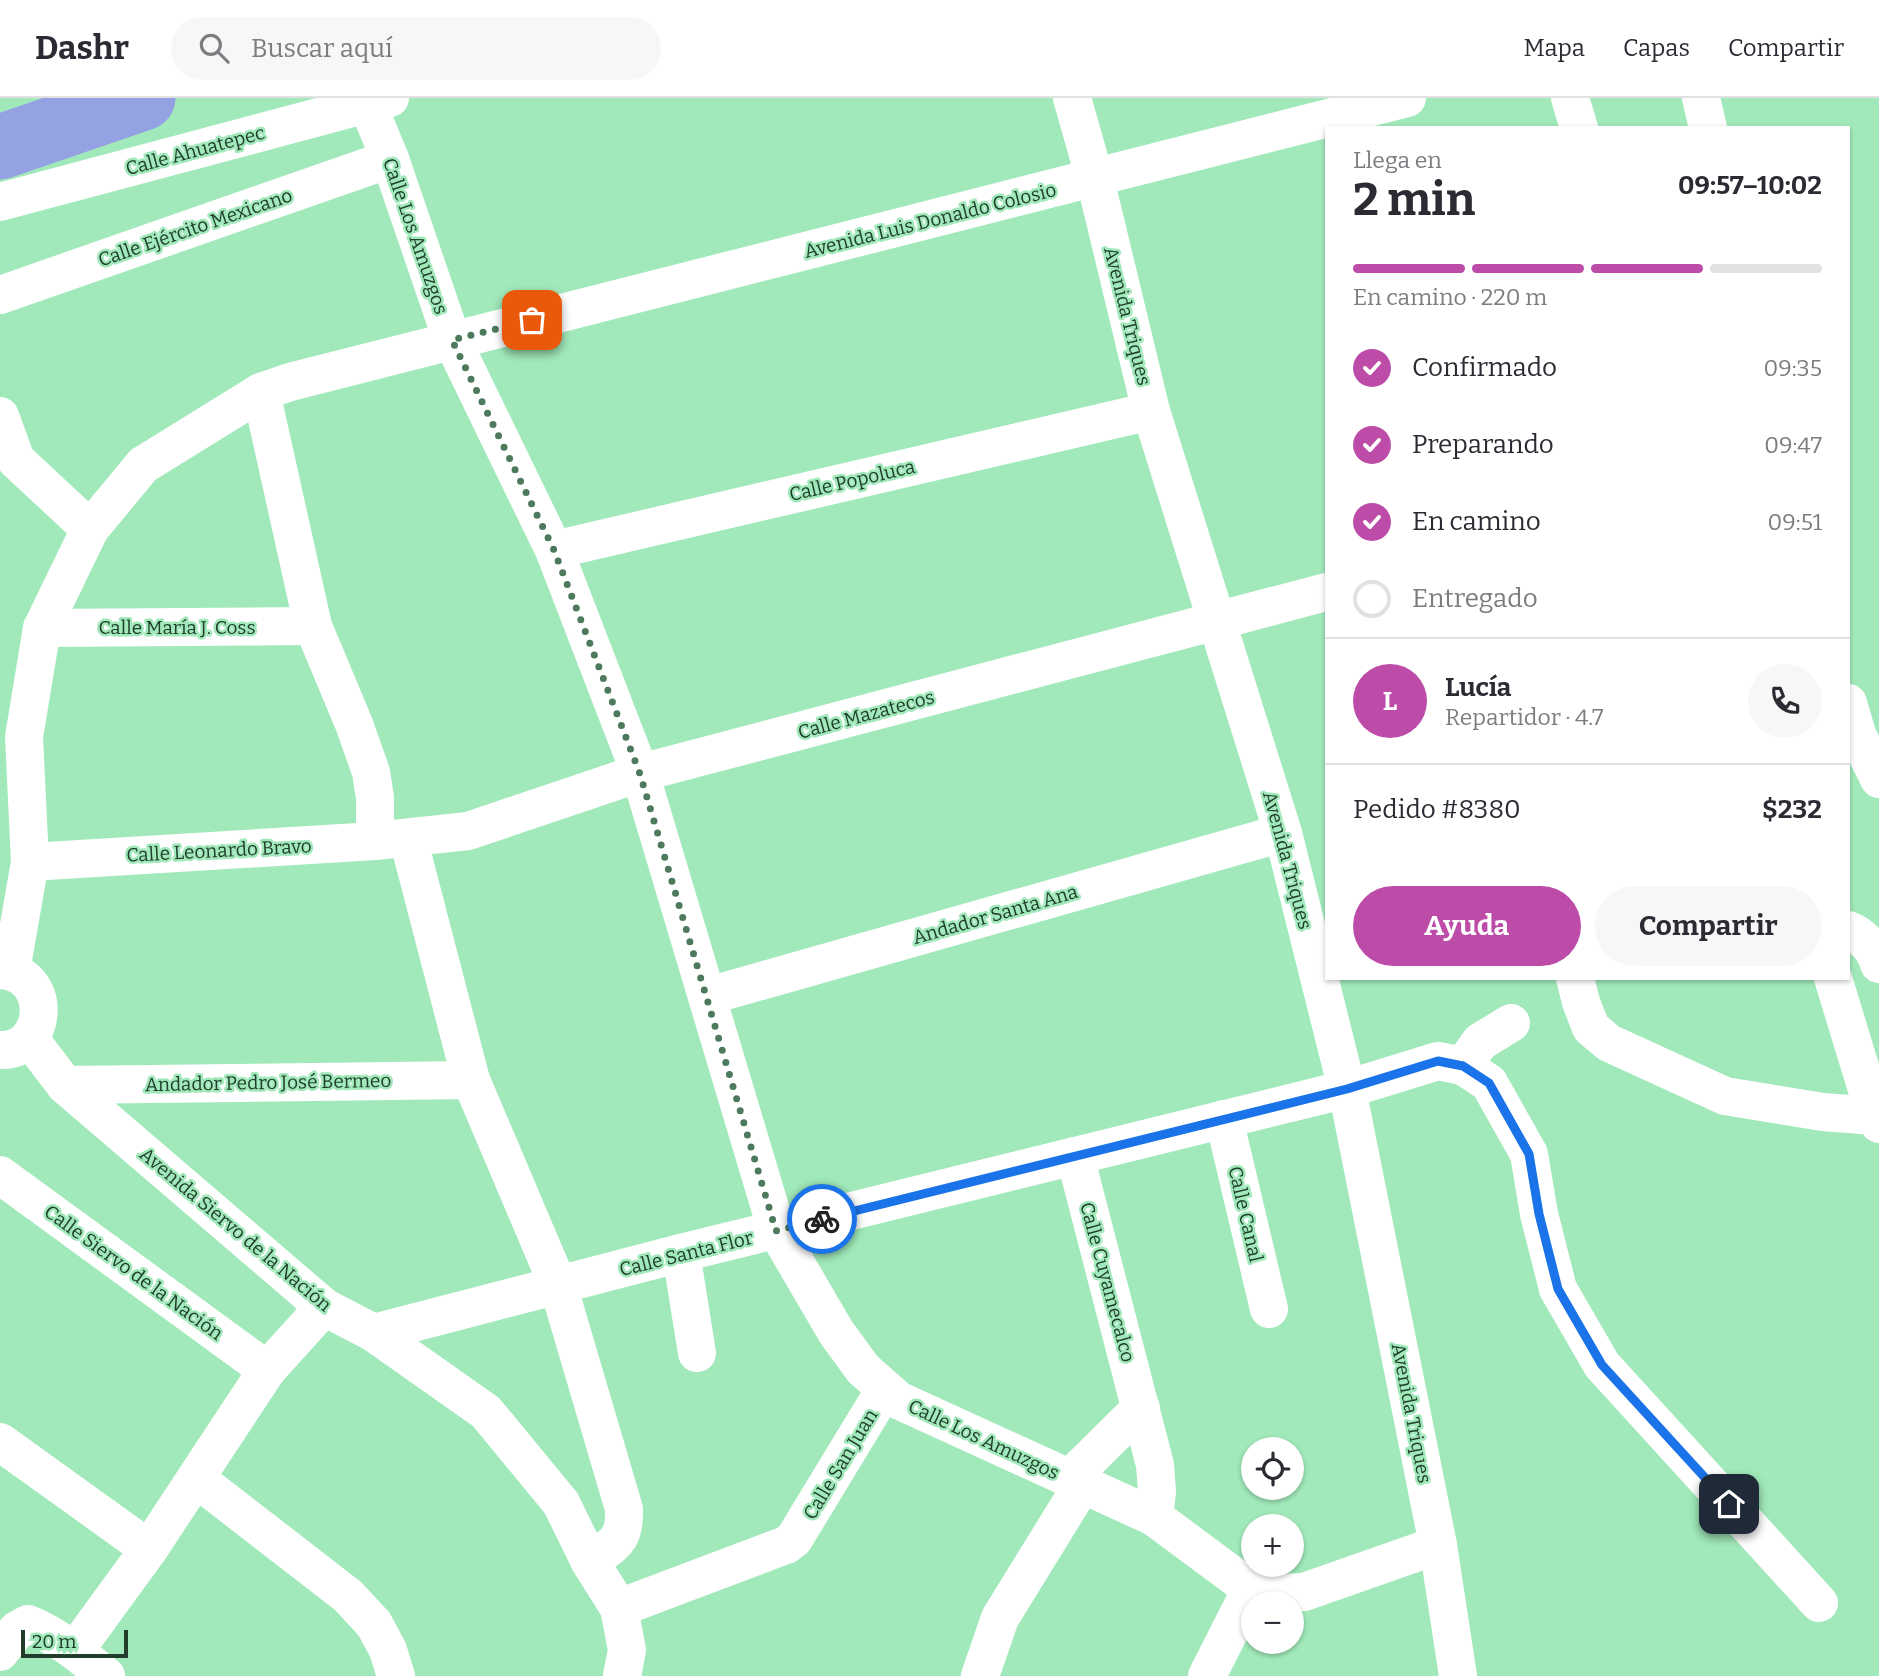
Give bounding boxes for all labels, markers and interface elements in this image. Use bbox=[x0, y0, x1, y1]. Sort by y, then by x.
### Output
search box bbox=[171, 17, 661, 80]
text: Dashr bbox=[35, 28, 129, 68]
icon: search bbox=[195, 29, 233, 67]
text: Buscar aquí bbox=[251, 33, 393, 64]
text: Mapa bbox=[1523, 34, 1585, 62]
text: Capas bbox=[1623, 34, 1690, 62]
text: Compartir bbox=[1728, 34, 1844, 62]
street label: Calle Ahuatepec bbox=[123, 121, 267, 180]
text: Llega en bbox=[1353, 146, 1442, 174]
street label: Calle Los Amuzgos bbox=[378, 155, 453, 317]
text: 09:57–10:02 bbox=[1678, 170, 1822, 201]
text: 2 min bbox=[1353, 172, 1475, 227]
street label: Avenida Luis Donaldo Colosio bbox=[802, 178, 1059, 263]
street label: Calle Ejército Mexicano bbox=[95, 183, 295, 272]
street label: Avenida Triques bbox=[1099, 244, 1156, 388]
text: En camino · 220 m bbox=[1353, 283, 1547, 311]
pin bbox=[502, 290, 562, 350]
icon: bag bbox=[513, 301, 551, 339]
icon: check bbox=[1353, 349, 1391, 387]
text: Confirmado bbox=[1412, 352, 1557, 383]
text: 09:35 bbox=[1764, 354, 1822, 382]
icon: check bbox=[1353, 426, 1391, 464]
text: Preparando bbox=[1412, 429, 1554, 460]
text: 09:47 bbox=[1764, 431, 1822, 459]
street label: Calle Popoluca bbox=[787, 455, 918, 506]
icon: check bbox=[1353, 503, 1391, 541]
text: En camino bbox=[1412, 506, 1541, 537]
text: 09:51 bbox=[1768, 508, 1822, 536]
text: Entregado bbox=[1412, 583, 1538, 614]
street label: Calle María J. Coss bbox=[98, 616, 256, 639]
button: phone bbox=[1748, 664, 1822, 738]
text: Lucía bbox=[1445, 672, 1511, 703]
street label: Calle Mazatecos bbox=[795, 685, 937, 744]
text: L bbox=[1383, 686, 1397, 717]
text: Repartidor · 4.7 bbox=[1445, 703, 1604, 731]
street label: Avenida Triques bbox=[1258, 788, 1317, 932]
text: Pedido #8380 bbox=[1353, 794, 1521, 825]
text: $232 bbox=[1762, 794, 1822, 825]
street label: Calle Leonardo Bravo bbox=[126, 834, 312, 867]
street label: Andador Santa Ana bbox=[910, 880, 1081, 949]
button: Ayuda bbox=[1353, 886, 1581, 966]
button: Compartir bbox=[1595, 886, 1822, 966]
street label: Andador Pedro José Bermeo bbox=[145, 1069, 392, 1096]
street label: Avenida Siervo de la Nación bbox=[135, 1142, 336, 1316]
street label: Calle Canal bbox=[1223, 1164, 1268, 1264]
courier bbox=[787, 1184, 857, 1254]
street label: Calle Siervo de la Nación bbox=[40, 1200, 228, 1345]
icon: bike bbox=[803, 1200, 841, 1238]
street label: Calle Cuyamecalco bbox=[1075, 1200, 1140, 1365]
street label: Calle Santa Flor bbox=[617, 1226, 756, 1281]
street label: Avenida Triques bbox=[1387, 1341, 1436, 1485]
street label: Calle Los Amuzgos bbox=[905, 1394, 1063, 1484]
street label: Calle San Juan bbox=[798, 1405, 882, 1524]
map controls bbox=[1241, 1437, 1304, 1654]
button: locate bbox=[1241, 1437, 1304, 1500]
pin bbox=[1699, 1474, 1759, 1534]
icon: home bbox=[1710, 1485, 1748, 1523]
button: + bbox=[1241, 1514, 1304, 1577]
button: − bbox=[1241, 1591, 1304, 1654]
scale bar bbox=[21, 1627, 128, 1659]
text: 20 m bbox=[32, 1630, 76, 1653]

